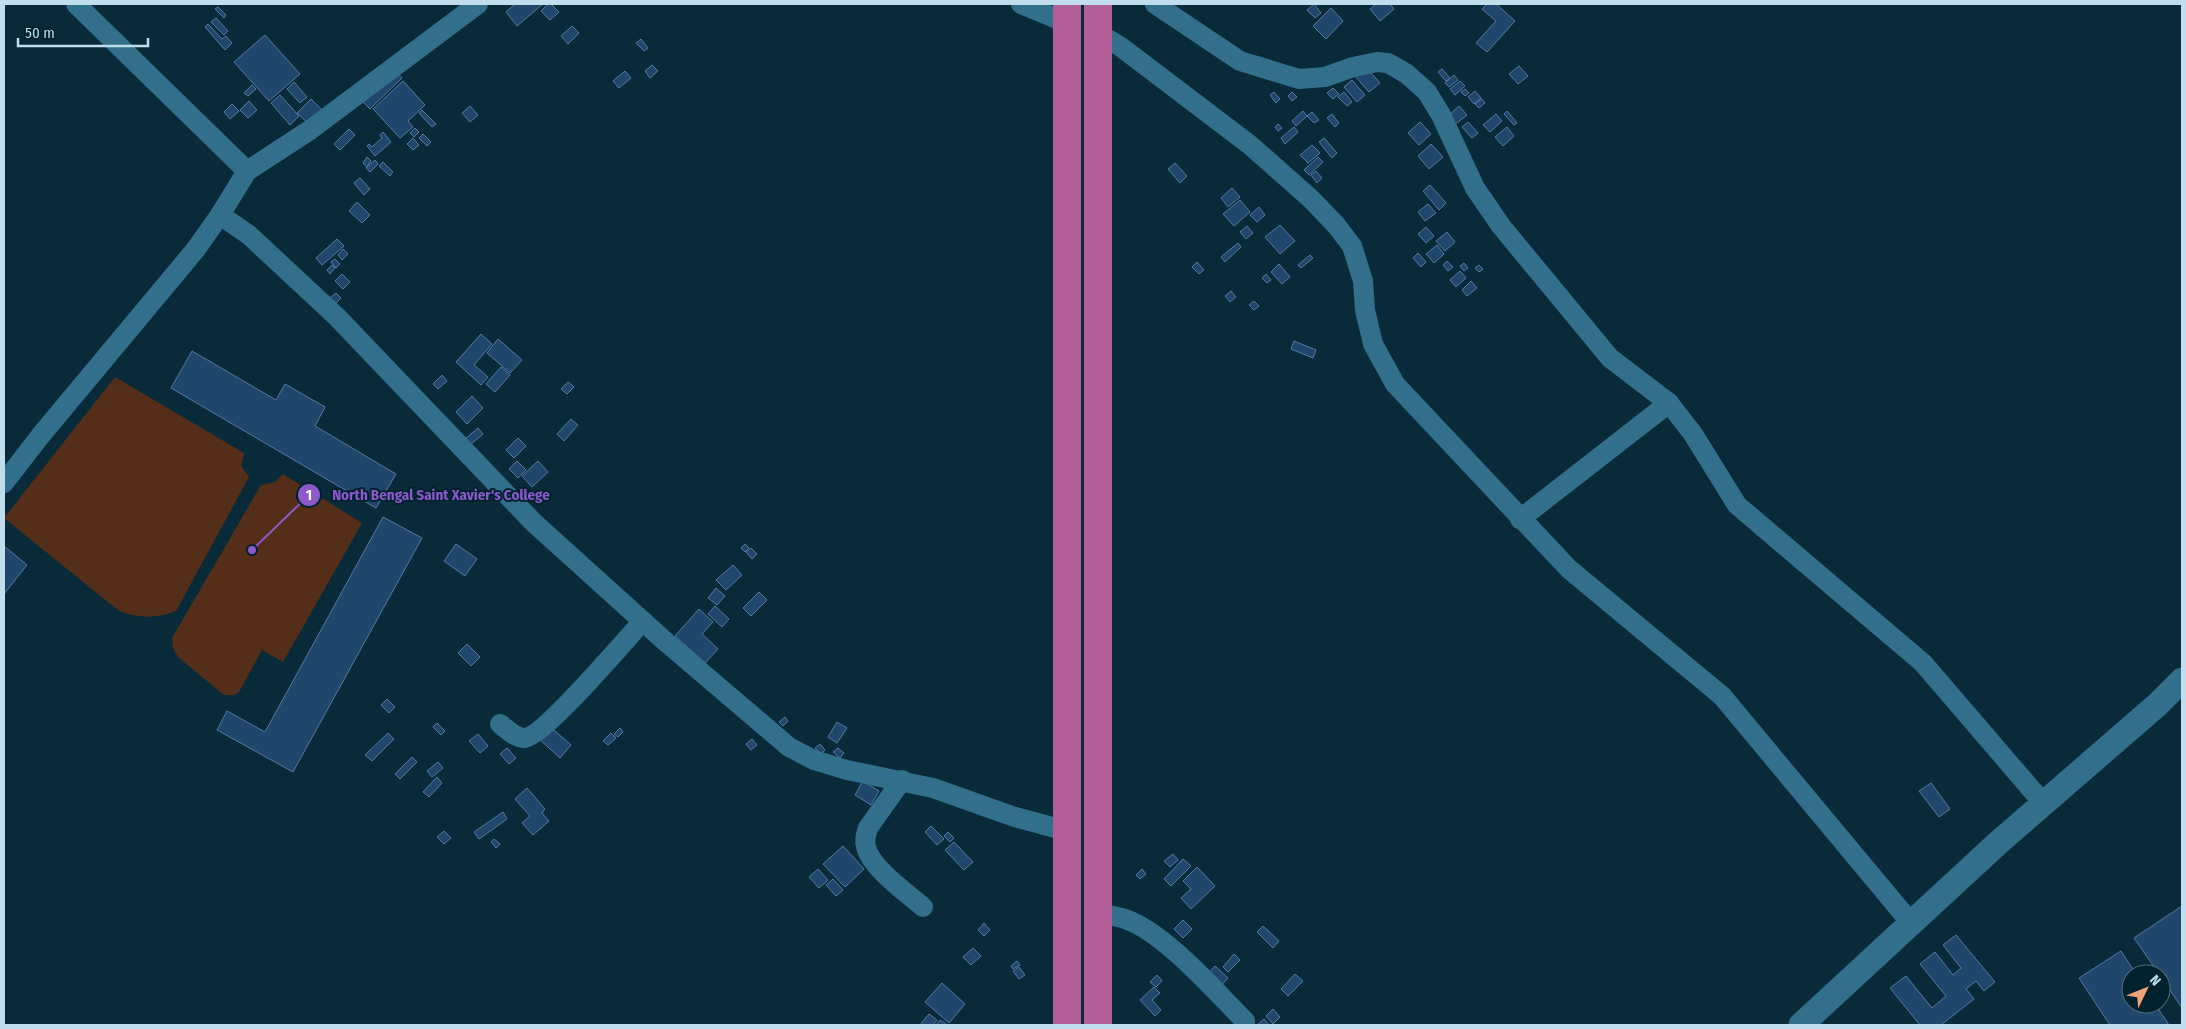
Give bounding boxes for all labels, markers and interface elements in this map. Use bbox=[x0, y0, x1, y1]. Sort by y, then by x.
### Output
scale bar bbox=[18, 15, 148, 47]
text: 50 m bbox=[25, 24, 55, 42]
callout: North Bengal Saint Xavier's College bbox=[297, 480, 560, 510]
text: 1 bbox=[306, 486, 312, 504]
text: North Bengal Saint Xavier's College bbox=[332, 486, 550, 504]
north arrow bbox=[2121, 964, 2171, 1014]
text: N bbox=[2146, 972, 2164, 989]

